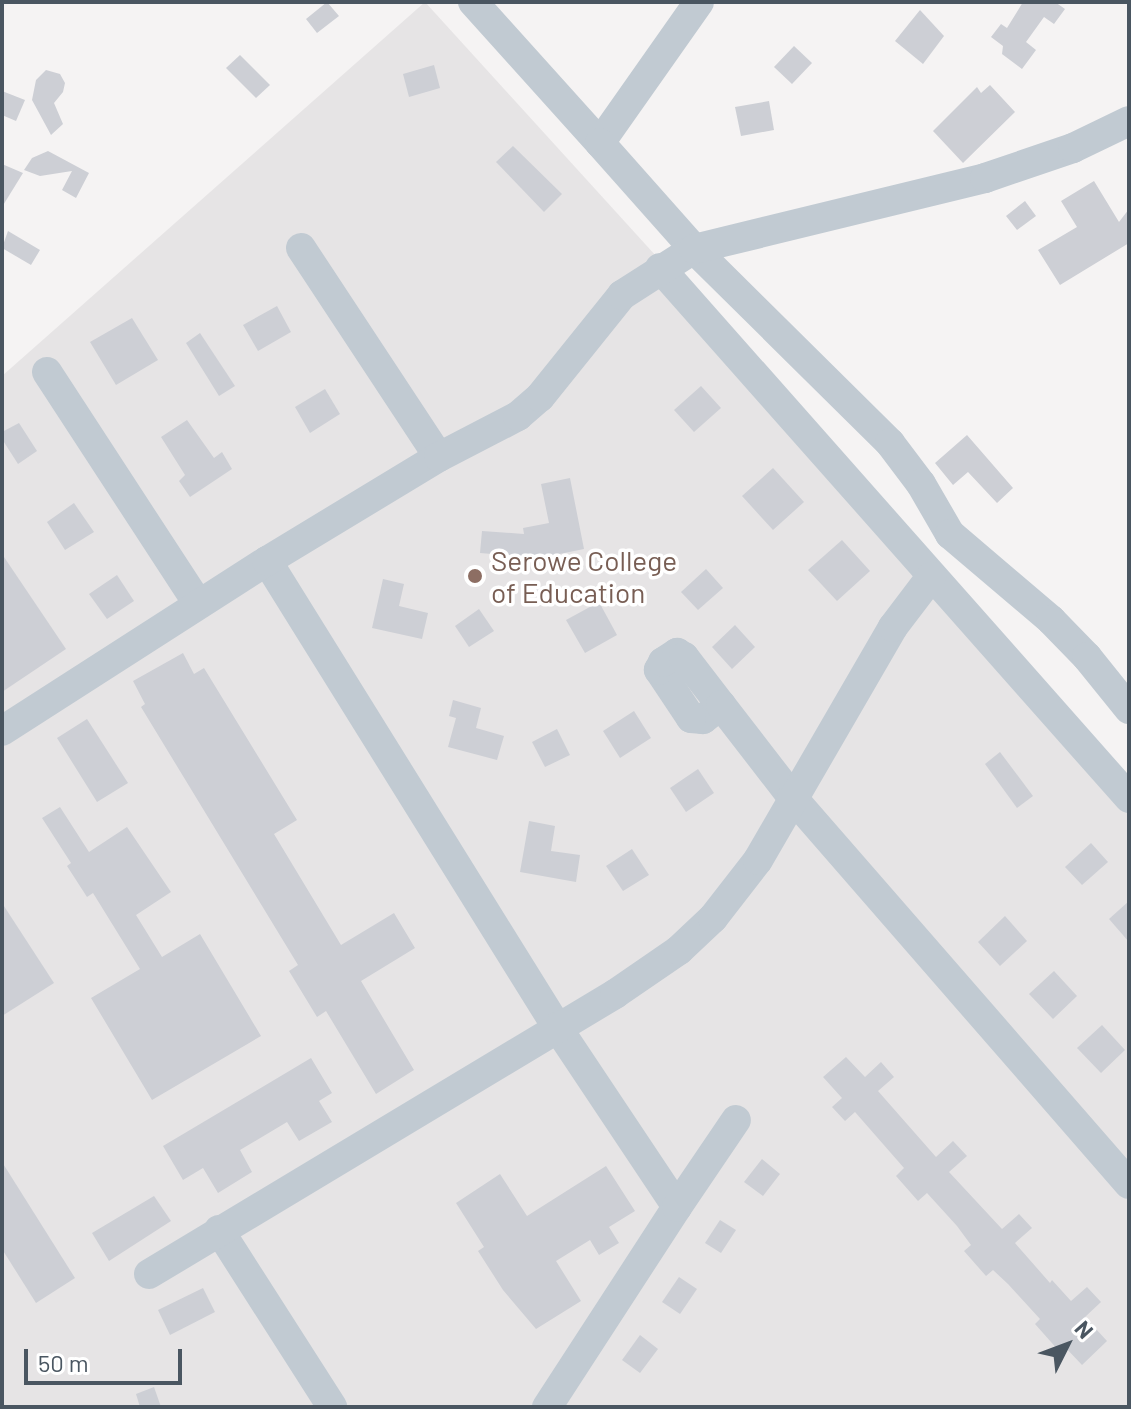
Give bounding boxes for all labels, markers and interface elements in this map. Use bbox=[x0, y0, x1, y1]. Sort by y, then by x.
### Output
place label: Serowe College of Education bbox=[491, 543, 677, 609]
marker: Serowe College of Education bbox=[466, 567, 484, 585]
north arrow bbox=[1027, 1305, 1107, 1385]
text: N bbox=[1070, 1315, 1099, 1343]
scale bar bbox=[28, 1333, 186, 1383]
text: 50 m bbox=[38, 1348, 89, 1377]

